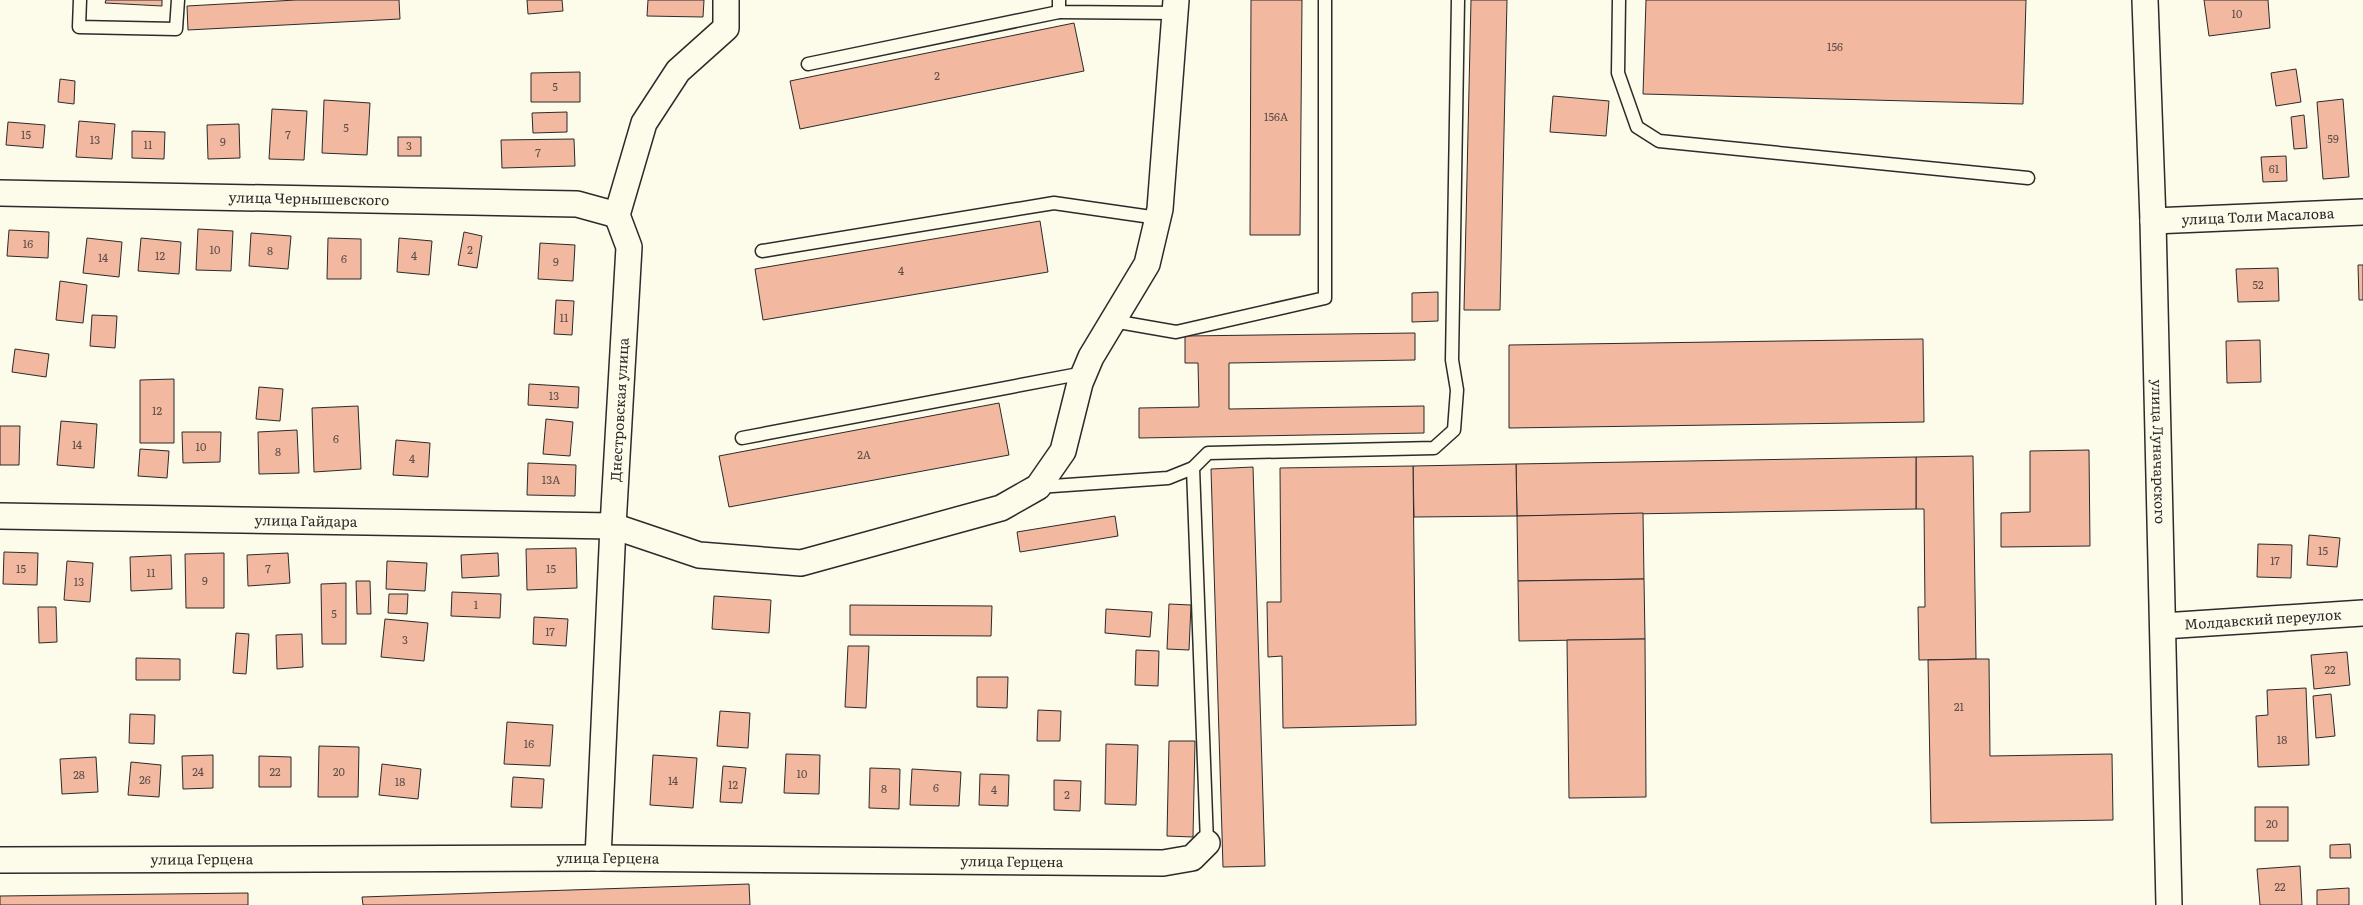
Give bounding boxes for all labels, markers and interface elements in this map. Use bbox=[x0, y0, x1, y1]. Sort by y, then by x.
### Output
house number: 10 bbox=[2232, 5, 2242, 21]
house number: 156 bbox=[1827, 38, 1843, 54]
house number: 2 bbox=[934, 67, 940, 83]
house number: 5 bbox=[552, 78, 558, 94]
house number: 156А bbox=[1264, 108, 1288, 124]
house number: 5 bbox=[343, 119, 349, 135]
house number: 15 bbox=[21, 126, 31, 142]
house number: 7 bbox=[285, 126, 291, 142]
house number: 59 bbox=[2327, 130, 2339, 146]
house number: 13 bbox=[90, 131, 100, 147]
house number: 9 bbox=[220, 133, 226, 149]
house number: 11 bbox=[144, 136, 153, 152]
house number: 3 bbox=[406, 137, 412, 153]
house number: 7 bbox=[535, 144, 541, 160]
house number: 61 bbox=[2269, 160, 2280, 176]
street label: улица Чернышевского bbox=[228, 186, 390, 209]
street label: улица Толи Масалова bbox=[2181, 202, 2335, 229]
house number: 16 bbox=[23, 235, 33, 251]
house number: 10 bbox=[210, 241, 220, 257]
house number: 2 bbox=[467, 241, 473, 257]
house number: 8 bbox=[267, 242, 273, 258]
house number: 12 bbox=[155, 247, 165, 263]
house number: 4 bbox=[411, 247, 417, 263]
house number: 14 bbox=[98, 249, 108, 265]
house number: 6 bbox=[341, 250, 347, 266]
house number: 9 bbox=[553, 253, 559, 269]
house number: 4 bbox=[898, 262, 904, 278]
house number: 52 bbox=[2252, 276, 2264, 292]
house number: 11 bbox=[560, 309, 569, 325]
street label: Днестровская улица bbox=[605, 337, 633, 482]
street label: улица Луначарского bbox=[2148, 379, 2171, 524]
house number: 13 bbox=[549, 387, 559, 403]
house number: 12 bbox=[152, 402, 162, 418]
house number: 6 bbox=[333, 430, 339, 446]
house number: 14 bbox=[72, 436, 82, 452]
house number: 10 bbox=[196, 438, 206, 454]
house number: 8 bbox=[275, 443, 281, 459]
house number: 2А bbox=[857, 446, 871, 462]
house number: 4 bbox=[409, 450, 415, 466]
house number: 13А bbox=[542, 471, 560, 487]
street label: улица Гайдара bbox=[254, 509, 358, 531]
house number: 15 bbox=[2318, 542, 2328, 558]
house number: 17 bbox=[2270, 552, 2280, 568]
house number: 15 bbox=[16, 560, 26, 576]
house number: 7 bbox=[265, 560, 271, 576]
house number: 15 bbox=[546, 560, 556, 576]
house number: 11 bbox=[147, 564, 156, 580]
house number: 9 bbox=[202, 572, 208, 588]
house number: 13 bbox=[74, 573, 84, 589]
house number: 1 bbox=[474, 596, 479, 612]
street label: Молдавский переулок bbox=[2184, 603, 2343, 634]
house number: 5 bbox=[331, 605, 337, 621]
house number: 17 bbox=[545, 623, 555, 639]
house number: 3 bbox=[402, 631, 408, 647]
house number: 22 bbox=[2324, 661, 2336, 677]
house number: 21 bbox=[1954, 698, 1965, 714]
house number: 18 bbox=[2277, 731, 2287, 747]
house number: 16 bbox=[524, 735, 534, 751]
house number: 24 bbox=[192, 763, 204, 779]
house number: 22 bbox=[269, 763, 281, 779]
house number: 20 bbox=[333, 763, 345, 779]
house number: 10 bbox=[797, 765, 807, 781]
house number: 28 bbox=[73, 766, 85, 782]
house number: 26 bbox=[139, 771, 151, 787]
house number: 14 bbox=[668, 772, 678, 788]
house number: 18 bbox=[395, 773, 405, 789]
house number: 12 bbox=[728, 776, 738, 792]
house number: 6 bbox=[933, 779, 939, 795]
house number: 8 bbox=[881, 780, 887, 796]
house number: 4 bbox=[991, 781, 997, 797]
house number: 2 bbox=[1064, 786, 1070, 802]
house number: 20 bbox=[2266, 815, 2278, 831]
street label: улица Герцена bbox=[557, 847, 660, 868]
street label: улица Герцена bbox=[151, 848, 254, 868]
street label: улица Герцена bbox=[961, 850, 1064, 871]
house number: 22 bbox=[2274, 878, 2286, 894]

